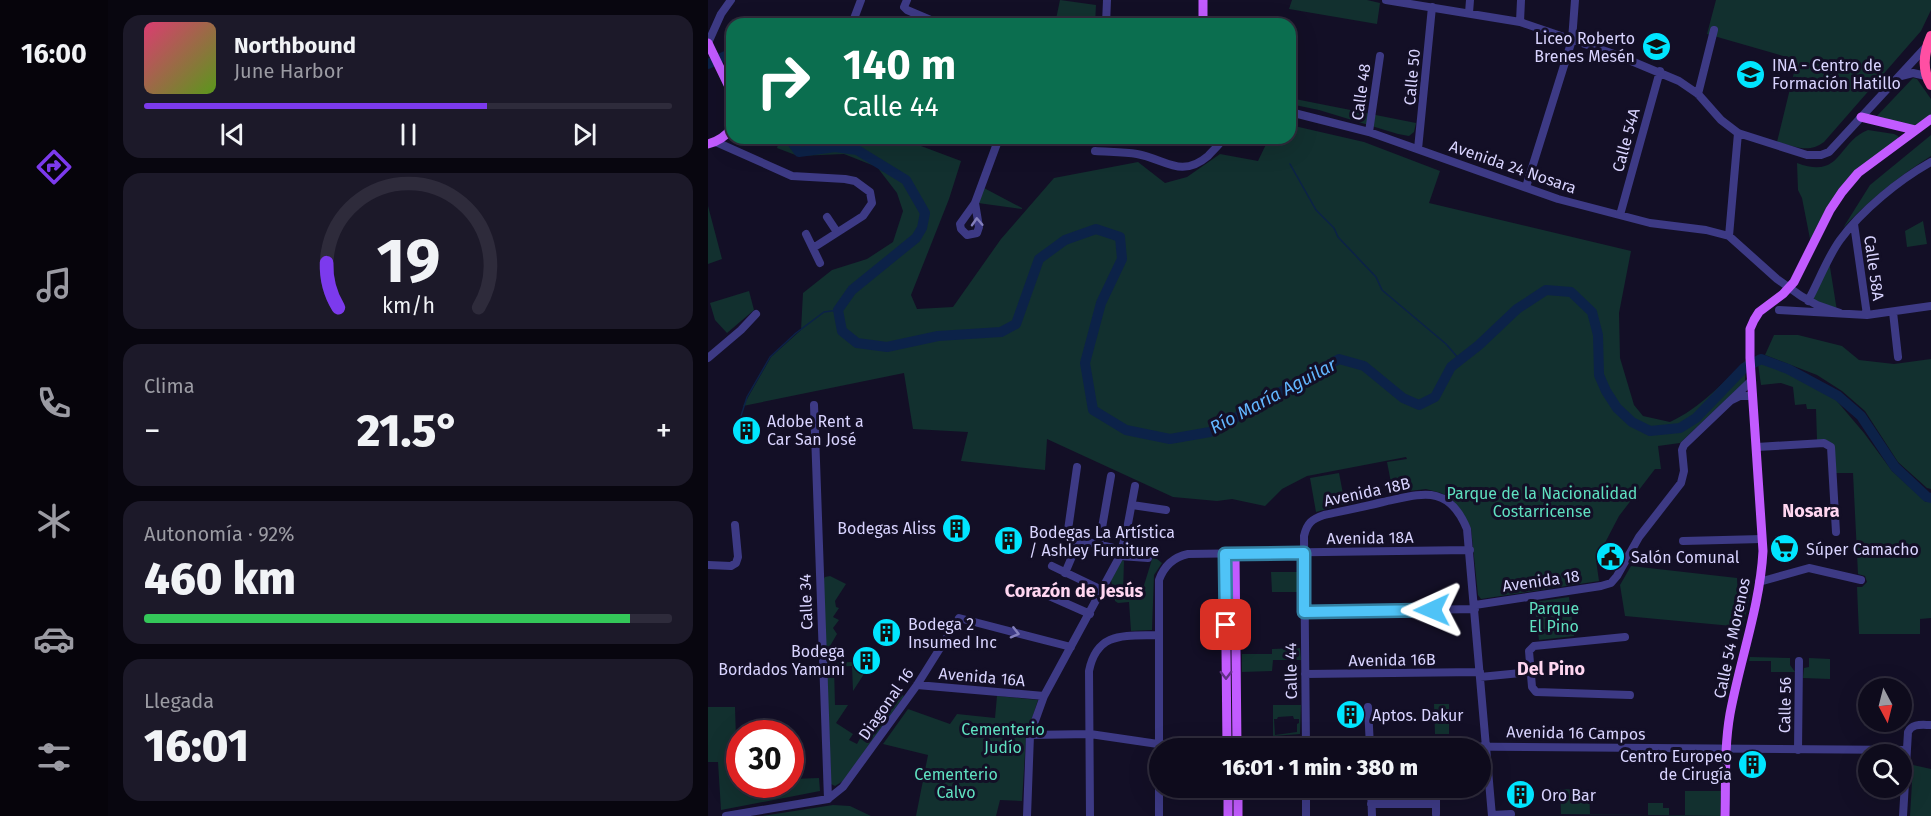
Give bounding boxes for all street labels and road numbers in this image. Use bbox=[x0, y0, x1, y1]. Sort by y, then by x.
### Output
street label: Calle 50 bbox=[1400, 48, 1424, 106]
street label: Calle 48 bbox=[1348, 62, 1374, 122]
street label: Calle 54A bbox=[1608, 105, 1644, 174]
street label: Avenida 24 Nosara bbox=[1447, 136, 1579, 198]
street label: Calle 58A bbox=[1860, 234, 1888, 303]
street label: Avenida 18B bbox=[1322, 474, 1412, 510]
street label: Avenida 18A bbox=[1326, 528, 1414, 548]
street label: Avenida 18 bbox=[1501, 566, 1581, 596]
street label: Calle 34 bbox=[796, 573, 816, 630]
street label: Calle 54 Morenos bbox=[1710, 576, 1754, 700]
street label: Calle 44 bbox=[1281, 642, 1301, 699]
street label: Avenida 16B bbox=[1348, 650, 1436, 670]
street label: Avenida 16A bbox=[938, 664, 1027, 690]
street label: Diagonal 16 bbox=[854, 665, 918, 743]
street label: Calle 56 bbox=[1775, 677, 1795, 733]
street label: Avenida 16 Campos bbox=[1506, 722, 1646, 744]

